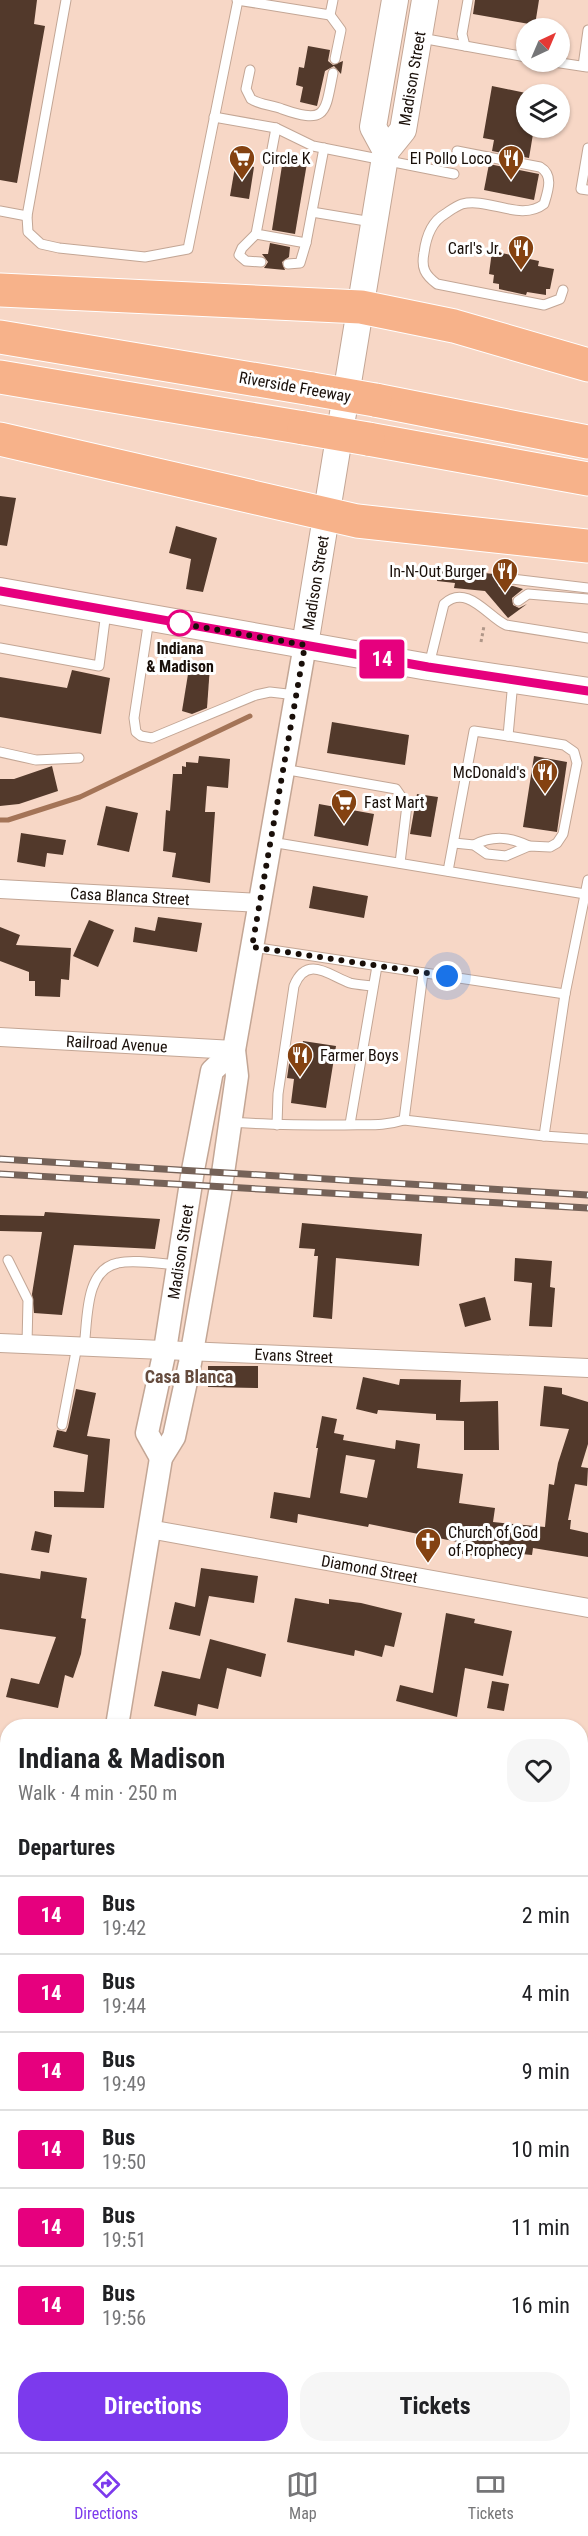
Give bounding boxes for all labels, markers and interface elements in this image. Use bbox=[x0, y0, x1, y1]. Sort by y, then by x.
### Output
north arrow bbox=[516, 18, 570, 72]
map controls bbox=[516, 18, 570, 138]
street label: Madison Street bbox=[394, 29, 429, 127]
button: layers bbox=[516, 84, 570, 138]
supermarket icon: Circle K bbox=[227, 143, 257, 181]
restaurant icon: El Pollo Loco bbox=[496, 143, 526, 181]
place label: Circle K bbox=[262, 149, 311, 168]
place label: El Pollo Loco bbox=[410, 149, 492, 168]
restaurant icon: Carl's Jr. bbox=[506, 233, 536, 271]
place label: Carl's Jr. bbox=[448, 239, 502, 258]
street label: Riverside Freeway bbox=[238, 368, 353, 406]
street label: Madison Street bbox=[298, 534, 332, 632]
restaurant icon: In-N-Out Burger bbox=[490, 556, 520, 594]
place label: In-N-Out Burger bbox=[389, 562, 486, 581]
marker: Indiana & Madison bbox=[167, 610, 193, 636]
place label: Indiana & Madison bbox=[146, 639, 214, 676]
line badge: 14 bbox=[355, 640, 409, 678]
text: 14 bbox=[371, 647, 393, 671]
restaurant icon: McDonald's bbox=[530, 757, 560, 795]
place label: McDonald's bbox=[453, 763, 526, 782]
supermarket icon: Fast Mart bbox=[329, 787, 359, 825]
place label: Fast Mart bbox=[364, 793, 425, 812]
street label: Casa Blanca Street bbox=[70, 883, 190, 909]
your location bbox=[432, 961, 462, 991]
street label: Railroad Avenue bbox=[66, 1031, 168, 1056]
restaurant icon: Farmer Boys bbox=[285, 1040, 315, 1078]
place label: Farmer Boys bbox=[320, 1046, 399, 1065]
street label: Madison Street bbox=[164, 1203, 197, 1300]
street label: Evans Street bbox=[254, 1344, 334, 1367]
district label: Casa Blanca bbox=[145, 1366, 233, 1387]
place label: Church of God of Prophecy bbox=[448, 1523, 538, 1560]
church icon: Church of God of Prophecy bbox=[413, 1526, 443, 1564]
street label: Diamond Street bbox=[320, 1551, 419, 1587]
button: heart bbox=[507, 1739, 570, 1802]
text: Indiana & Madison bbox=[18, 1742, 225, 1775]
text: Walk · 4 min · 250 m bbox=[18, 1781, 177, 1805]
text: Departures bbox=[18, 1835, 115, 1860]
text: Bus bbox=[102, 1891, 135, 1916]
text: 14 bbox=[40, 1903, 62, 1927]
text: 2 min bbox=[522, 1903, 570, 1928]
text: 19:42 bbox=[102, 1916, 146, 1940]
text: Bus bbox=[102, 1969, 135, 1994]
text: 14 bbox=[40, 1981, 62, 2005]
text: 4 min bbox=[522, 1981, 570, 2006]
text: 19:44 bbox=[102, 1994, 146, 2018]
text: Bus bbox=[102, 2047, 135, 2072]
text: 14 bbox=[40, 2059, 62, 2083]
text: 9 min bbox=[522, 2059, 570, 2084]
text: 19:49 bbox=[102, 2072, 146, 2096]
text: Bus bbox=[102, 2125, 135, 2150]
text: 14 bbox=[40, 2137, 62, 2161]
text: 10 min bbox=[511, 2137, 570, 2162]
text: 19:50 bbox=[102, 2150, 146, 2174]
text: Bus bbox=[102, 2203, 135, 2228]
text: 14 bbox=[40, 2215, 62, 2239]
text: 11 min bbox=[511, 2215, 570, 2240]
text: 19:51 bbox=[102, 2228, 146, 2252]
text: Bus bbox=[102, 2281, 135, 2306]
text: 14 bbox=[40, 2293, 62, 2317]
text: 16 min bbox=[511, 2293, 570, 2318]
text: 19:56 bbox=[102, 2306, 146, 2330]
button: Directions bbox=[18, 2372, 288, 2441]
button: Tickets bbox=[300, 2372, 570, 2441]
tab: Directions bbox=[74, 2468, 138, 2523]
tab: Map bbox=[286, 2468, 319, 2523]
tab: Tickets bbox=[468, 2468, 514, 2523]

